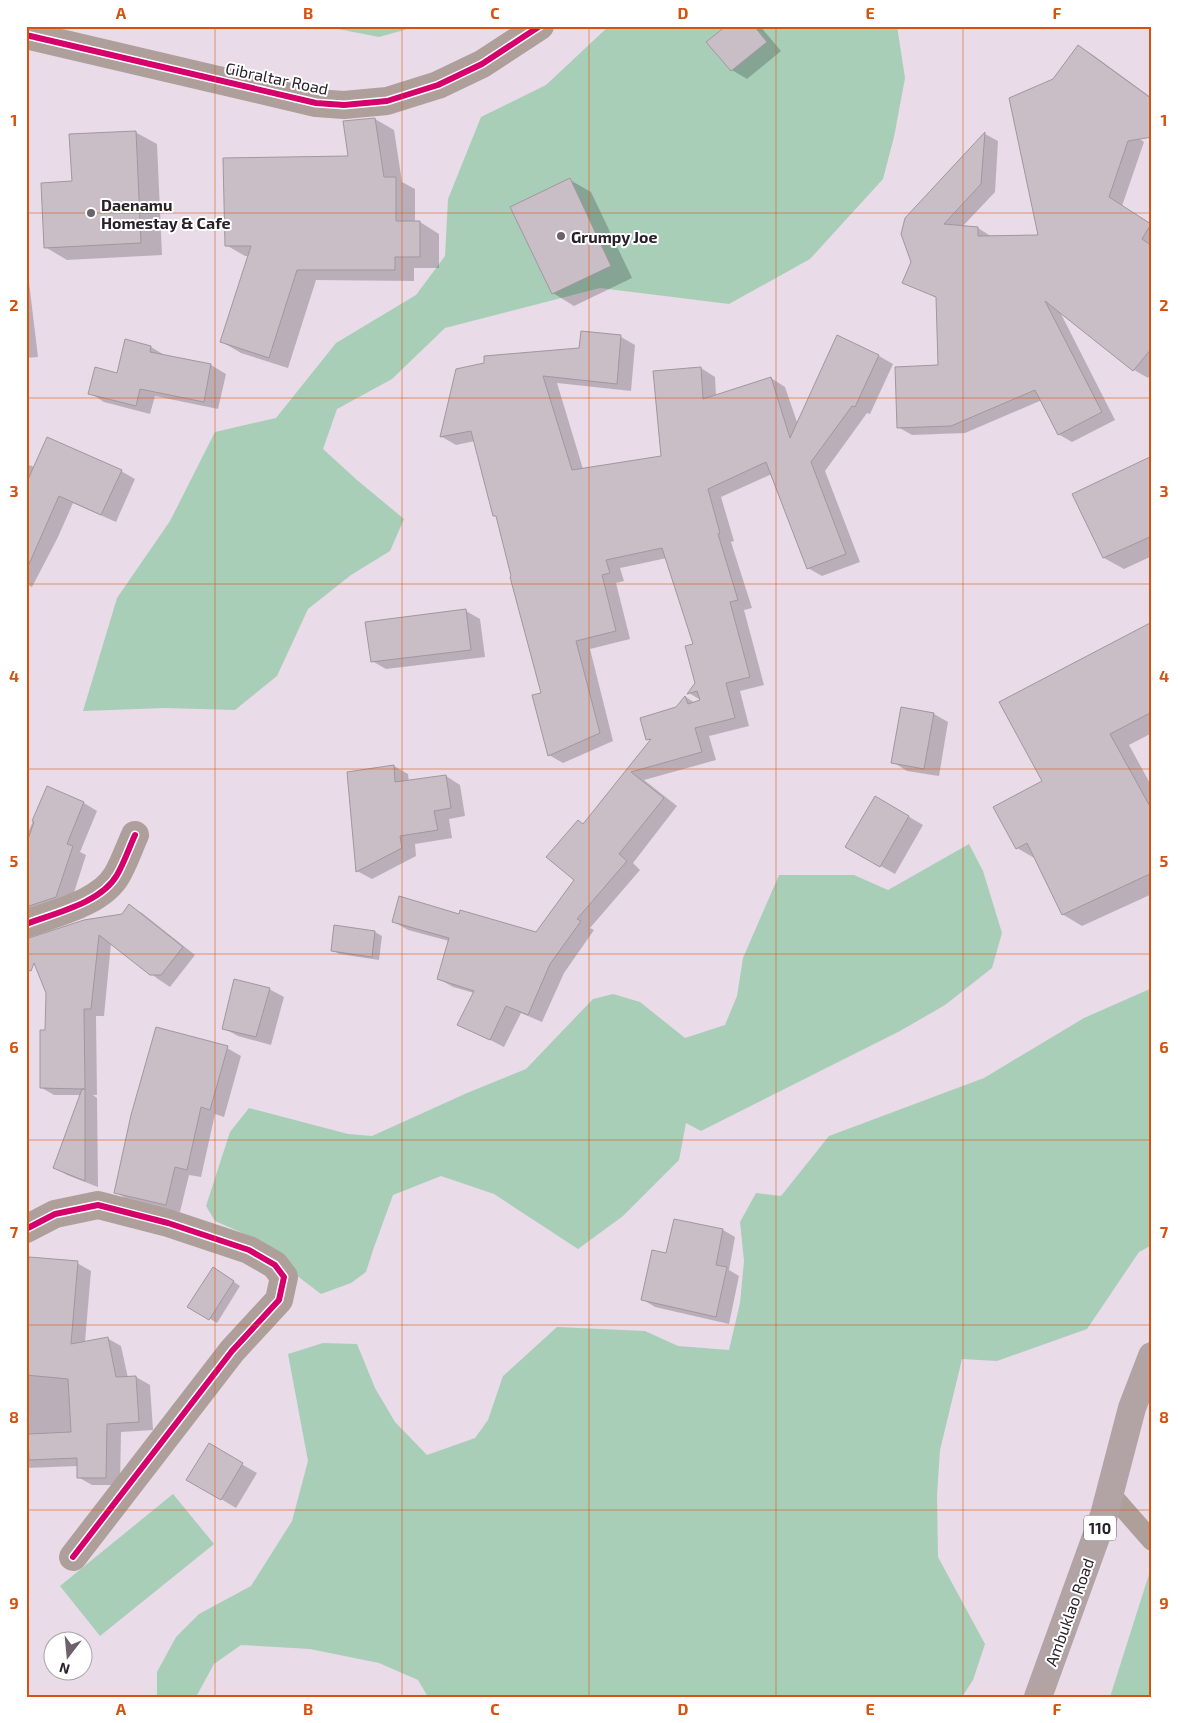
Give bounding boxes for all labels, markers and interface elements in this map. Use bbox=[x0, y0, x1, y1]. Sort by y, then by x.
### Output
text: A bbox=[116, 3, 127, 22]
text: B bbox=[303, 3, 313, 22]
text: C bbox=[490, 3, 500, 22]
text: D bbox=[678, 3, 689, 22]
text: E bbox=[865, 3, 875, 22]
text: F bbox=[1053, 3, 1062, 22]
street label: Gibraltar Road bbox=[224, 58, 330, 98]
text: 1 bbox=[11, 110, 17, 129]
text: 1 bbox=[1161, 110, 1167, 129]
place label: Daenamu Homestay & Cafe bbox=[101, 195, 231, 233]
marker: Daenamu Homestay & Cafe bbox=[85, 207, 97, 219]
place label: Grumpy Joe bbox=[571, 227, 658, 247]
marker: Grumpy Joe bbox=[555, 230, 567, 242]
text: 2 bbox=[9, 295, 19, 314]
text: 2 bbox=[1159, 295, 1169, 314]
text: 3 bbox=[9, 481, 19, 500]
text: 3 bbox=[1159, 481, 1169, 500]
text: 4 bbox=[9, 666, 19, 685]
text: 4 bbox=[1159, 666, 1169, 685]
text: 5 bbox=[10, 851, 19, 870]
text: 5 bbox=[1160, 851, 1169, 870]
text: 6 bbox=[9, 1037, 19, 1056]
text: 6 bbox=[1159, 1037, 1169, 1056]
text: 7 bbox=[10, 1222, 19, 1241]
text: 7 bbox=[1160, 1222, 1169, 1241]
text: 8 bbox=[9, 1407, 19, 1426]
text: 8 bbox=[1159, 1407, 1169, 1426]
road number: 110 bbox=[1084, 1516, 1116, 1540]
street label: Ambuklao Road bbox=[1041, 1555, 1097, 1669]
text: 9 bbox=[9, 1593, 19, 1612]
text: 9 bbox=[1159, 1593, 1169, 1612]
north arrow bbox=[42, 1630, 92, 1680]
text: N bbox=[57, 1659, 71, 1679]
text: A bbox=[116, 1699, 127, 1718]
text: B bbox=[303, 1699, 313, 1718]
text: C bbox=[490, 1699, 500, 1718]
text: D bbox=[678, 1699, 689, 1718]
text: E bbox=[865, 1699, 875, 1718]
text: F bbox=[1053, 1699, 1062, 1718]

